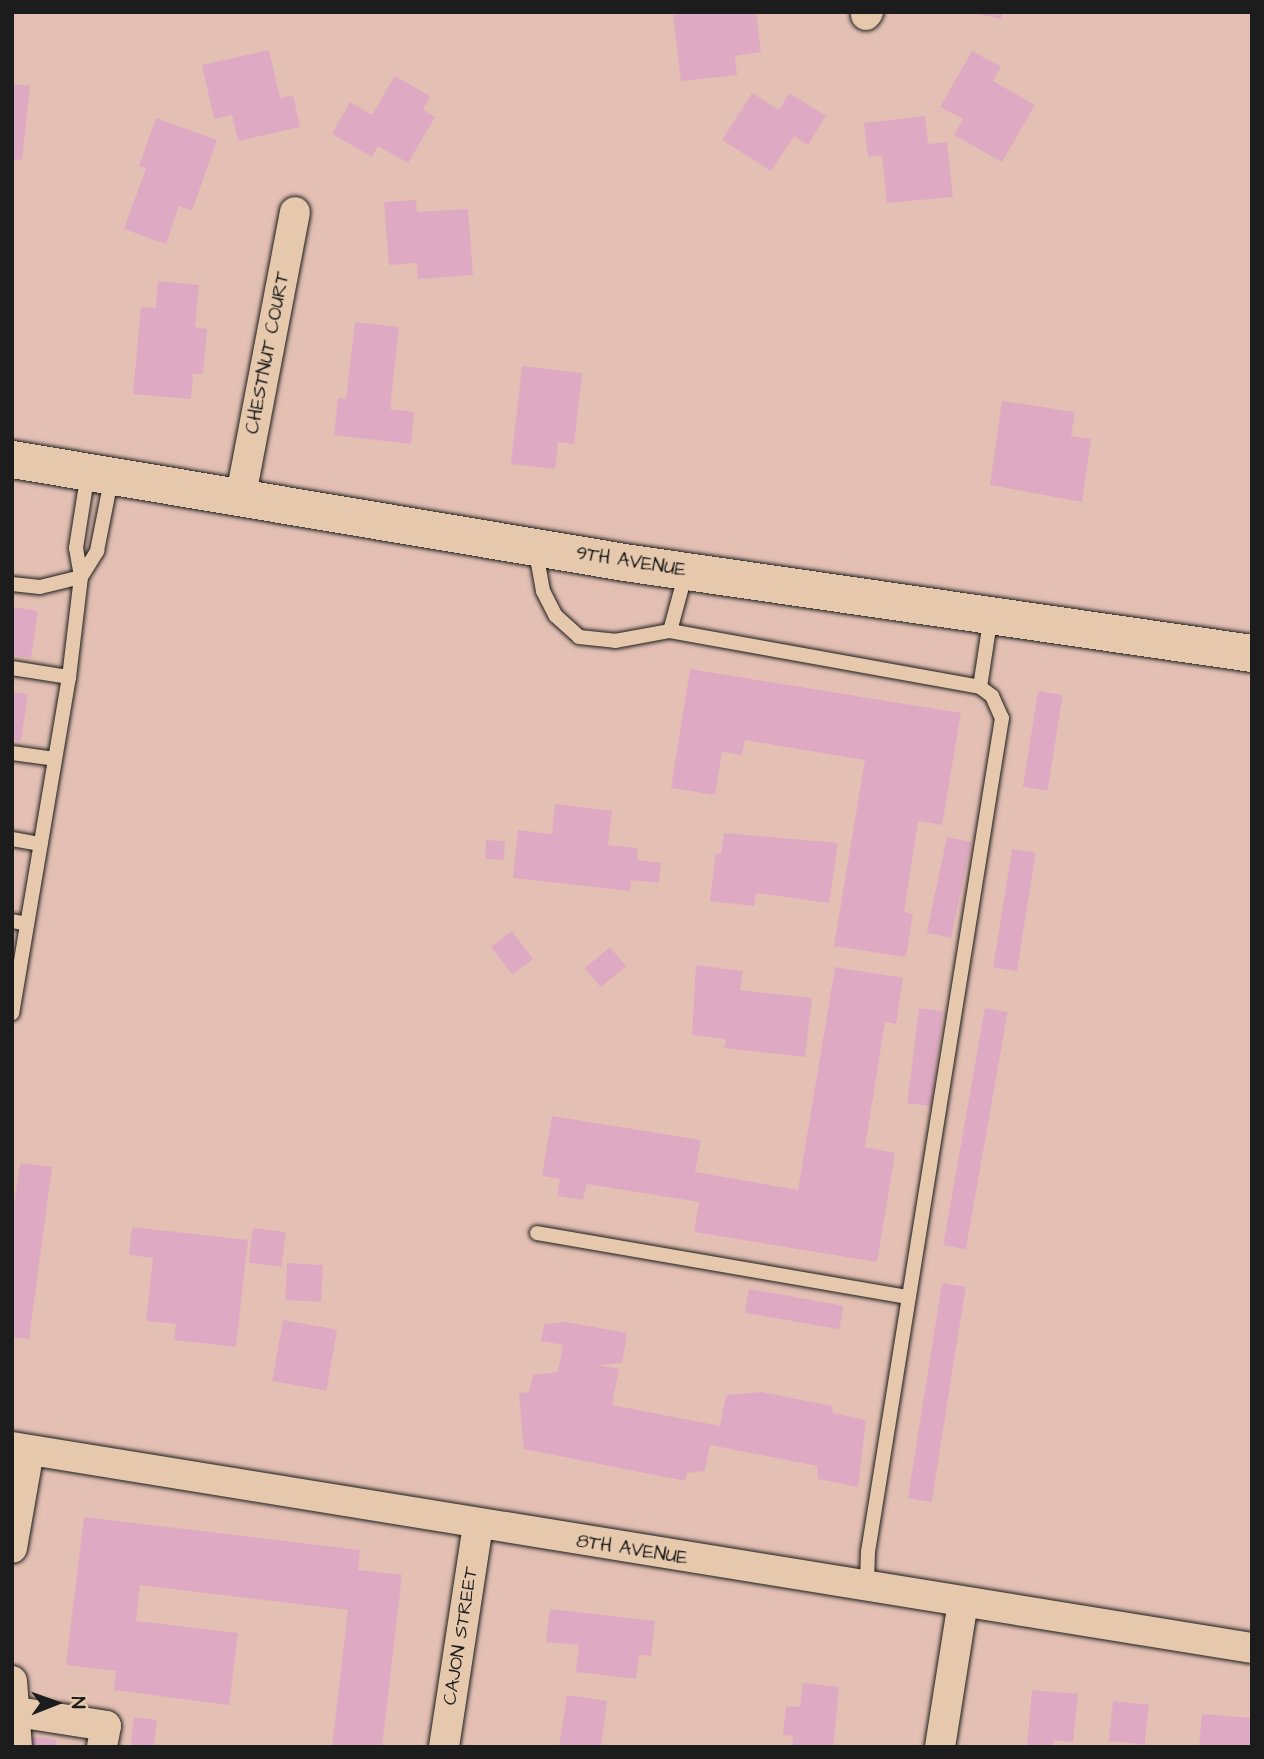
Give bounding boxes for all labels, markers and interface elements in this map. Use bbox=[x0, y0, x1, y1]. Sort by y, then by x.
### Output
street label: CHESTNUT COURT bbox=[241, 270, 295, 436]
street label: 9TH AVENUE bbox=[574, 542, 688, 582]
street label: 8TH AVENUE bbox=[575, 1530, 689, 1570]
street label: CAJON STREET bbox=[439, 1565, 483, 1707]
north arrow bbox=[21, 1668, 91, 1738]
text: N bbox=[64, 1696, 91, 1709]

